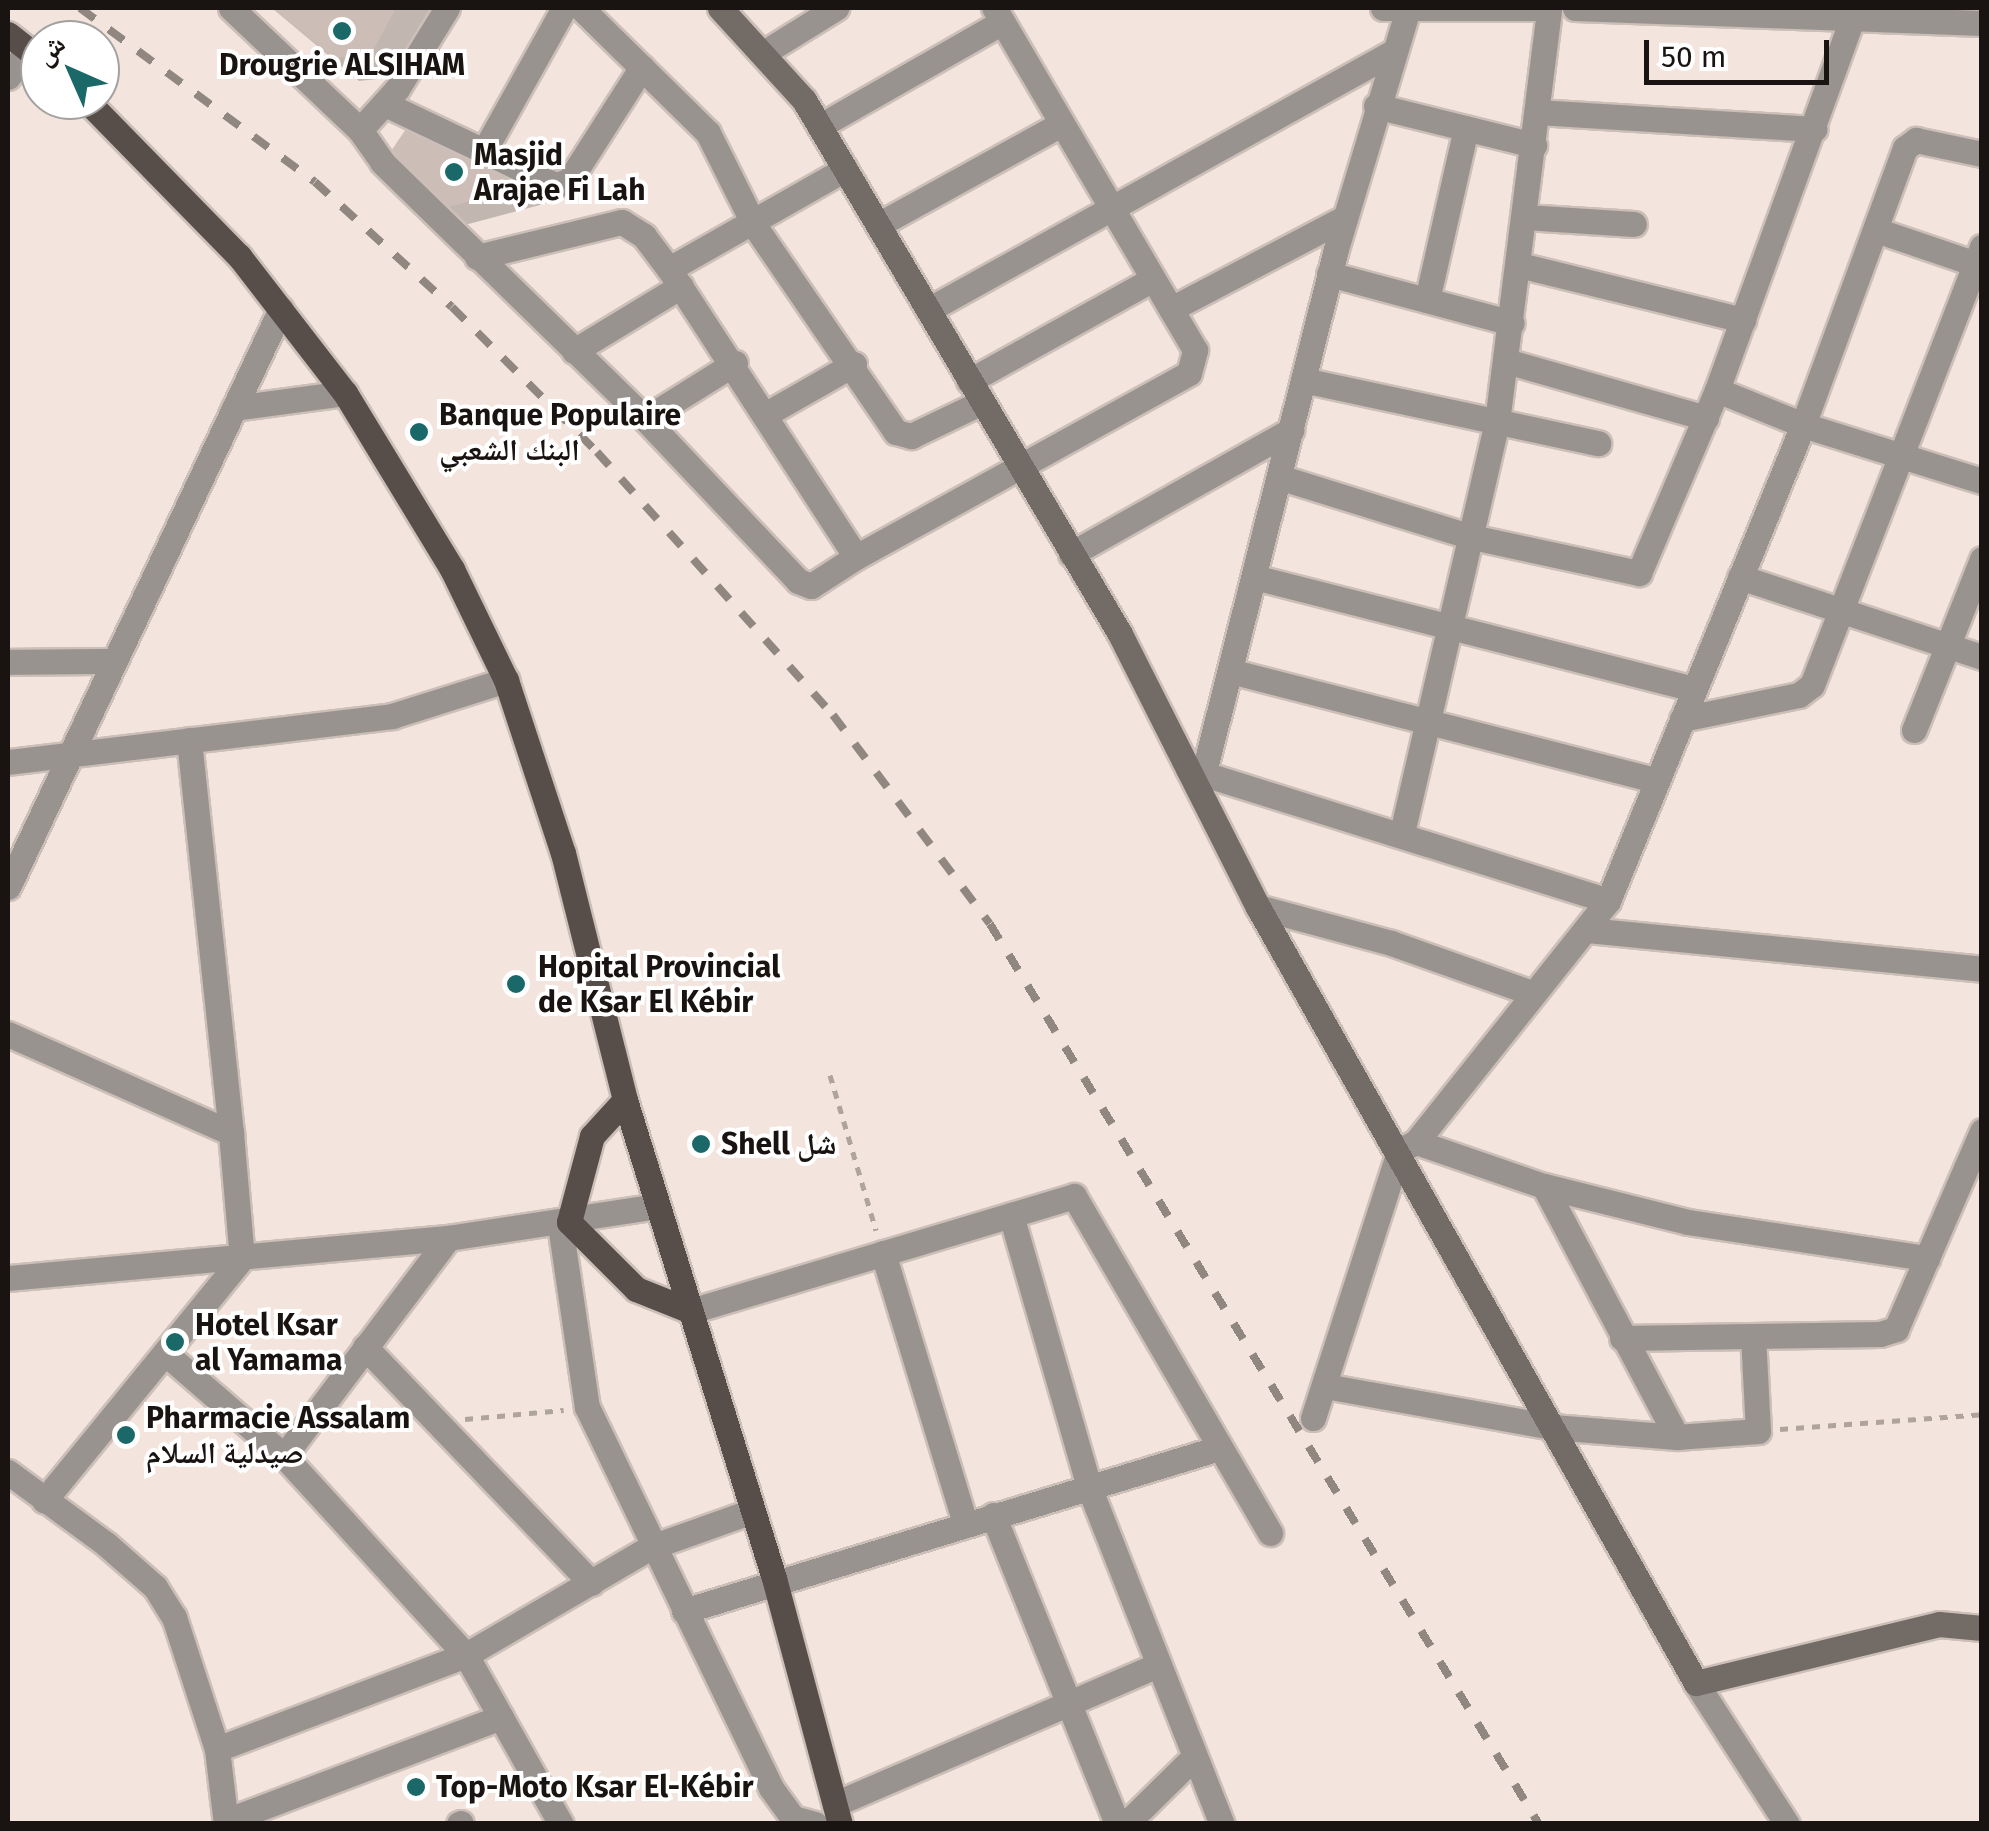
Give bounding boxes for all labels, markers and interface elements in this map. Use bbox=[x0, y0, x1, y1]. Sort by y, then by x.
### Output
north arrow bbox=[20, 20, 120, 120]
marker: Drougrie ALSIHAM bbox=[331, 20, 353, 42]
scale bar bbox=[1649, 20, 1834, 82]
text: ش bbox=[28, 28, 72, 72]
text: 50 m bbox=[1661, 39, 1726, 75]
place label: Drougrie ALSIHAM bbox=[219, 47, 465, 83]
place label: Masjid Arajae Fi Lah bbox=[474, 137, 646, 208]
marker: Masjid Arajae Fi Lah bbox=[443, 161, 465, 183]
place label: Banque Populaire البنك الشعبي bbox=[439, 397, 681, 468]
marker: Banque Populaire البنك الشعبي bbox=[408, 421, 430, 443]
place label: Hopital Provincial de Ksar El Kébir bbox=[538, 949, 780, 1020]
marker: Hopital Provincial de Ksar El Kébir bbox=[503, 971, 529, 997]
place label: Shell شل bbox=[721, 1126, 836, 1162]
marker: Shell شل bbox=[690, 1133, 712, 1155]
place label: Hotel Ksar al Yamama bbox=[195, 1307, 342, 1378]
marker: Hotel Ksar al Yamama bbox=[164, 1331, 186, 1353]
place label: Pharmacie Assalam صيدلية السلام bbox=[146, 1400, 410, 1470]
marker: Pharmacie Assalam صيدلية السلام bbox=[115, 1424, 137, 1446]
place label: Top-Moto Ksar El-Kébir bbox=[436, 1769, 753, 1805]
marker: Top-Moto Ksar El-Kébir bbox=[405, 1776, 427, 1798]

